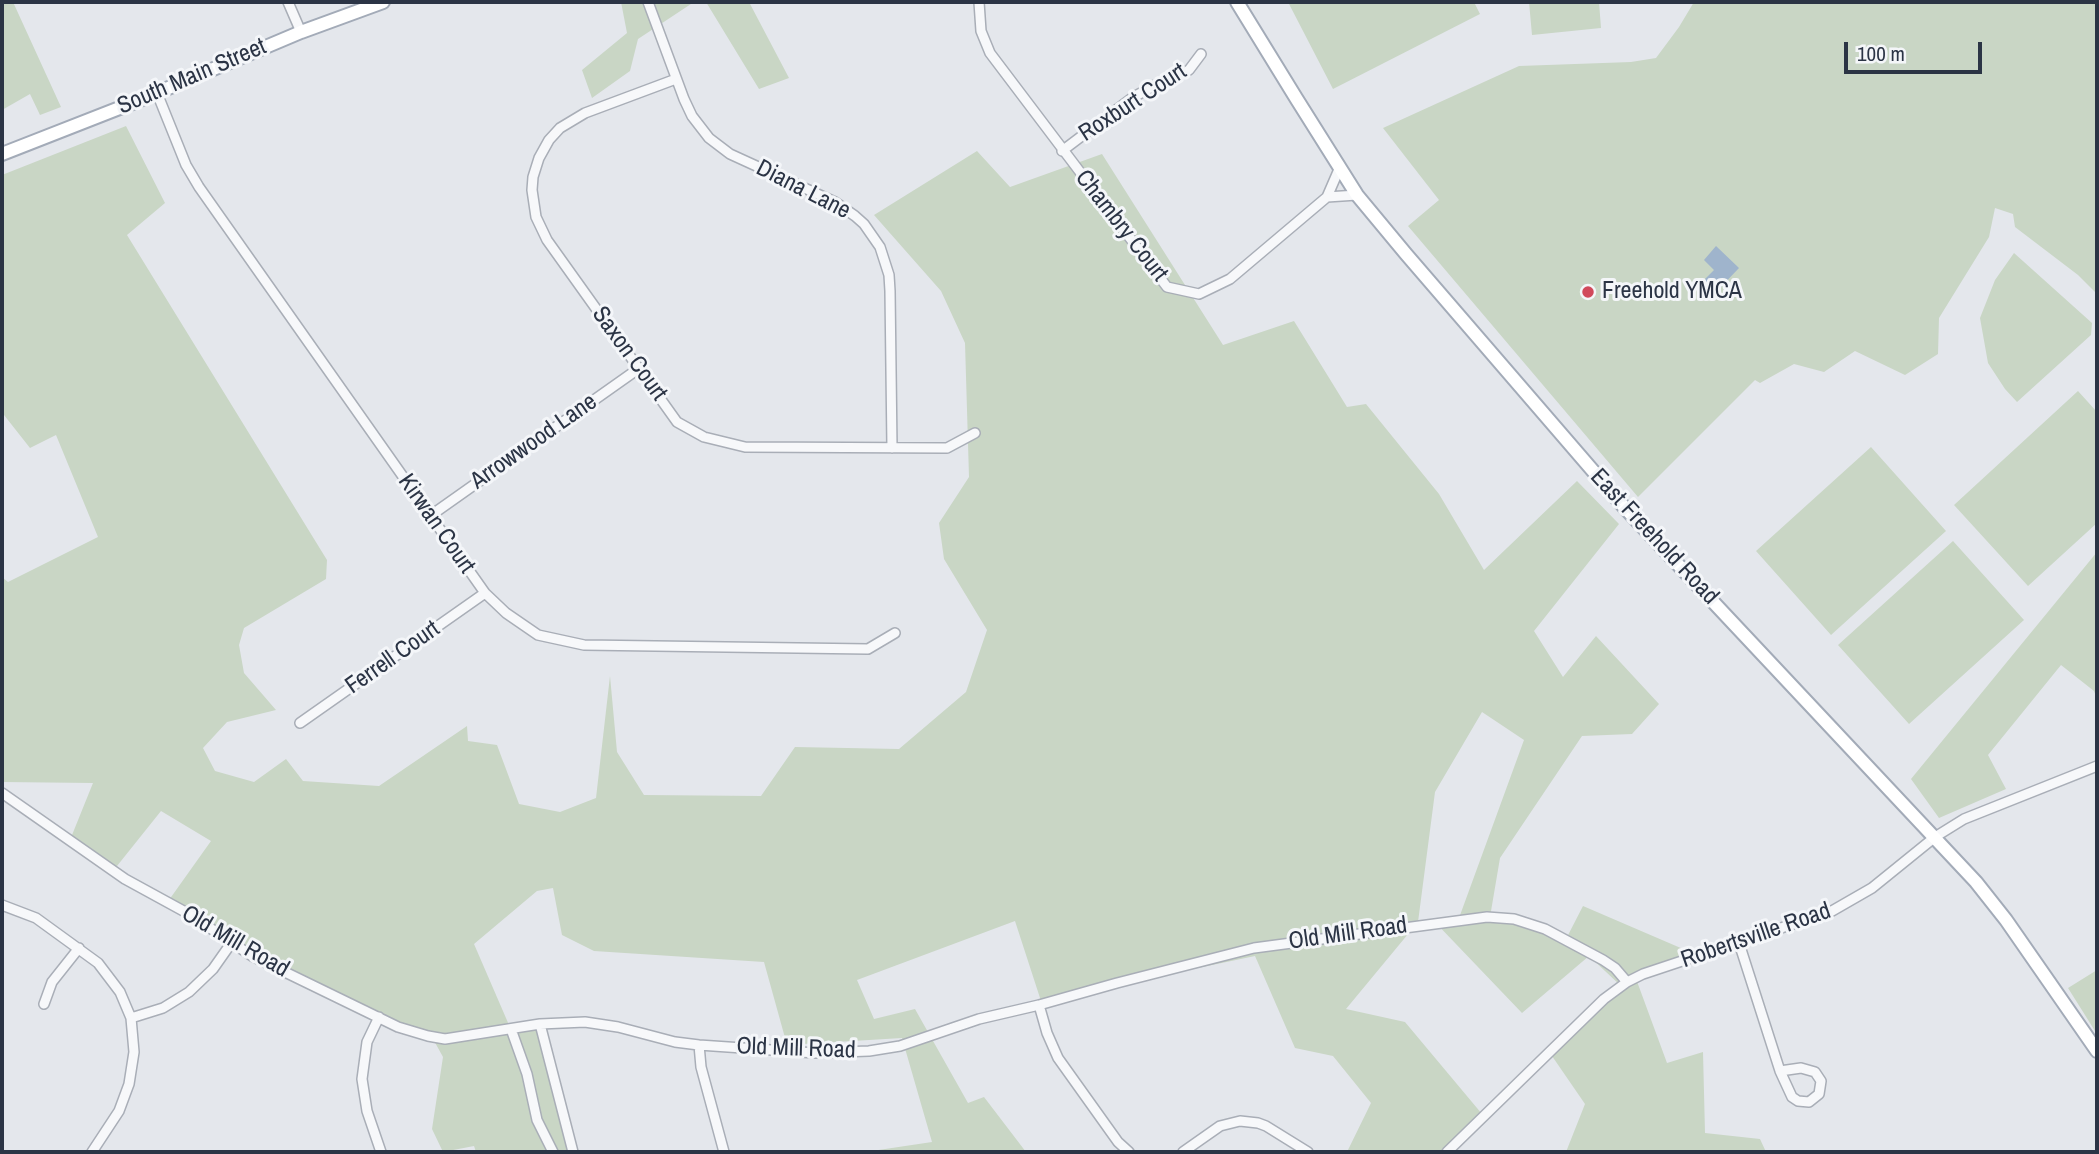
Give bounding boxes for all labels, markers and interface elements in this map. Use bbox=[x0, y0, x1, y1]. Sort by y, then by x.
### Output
scale bar bbox=[1847, 28, 1985, 72]
street label: South Main Street bbox=[113, 33, 271, 121]
text: 100 m bbox=[1857, 39, 1905, 68]
street label: Roxburt Court bbox=[1074, 58, 1192, 148]
street label: Diana Lane bbox=[751, 154, 855, 226]
street label: Chambry Court bbox=[1069, 165, 1173, 287]
place label: Freehold YMCA bbox=[1602, 278, 1742, 306]
marker: Freehold YMCA bbox=[1580, 284, 1596, 300]
street label: Saxon Court bbox=[585, 301, 673, 407]
street label: Arrowwood Lane bbox=[465, 388, 603, 496]
street label: East Freehold Road bbox=[1584, 463, 1724, 611]
street label: Kirwan Court bbox=[391, 469, 481, 579]
street label: Ferrell Court bbox=[340, 615, 446, 701]
street label: Robertsville Road bbox=[1677, 897, 1835, 975]
street label: Old Mill Road bbox=[176, 900, 294, 984]
street label: Old Mill Road bbox=[1287, 911, 1409, 957]
street label: Old Mill Road bbox=[736, 1033, 856, 1065]

